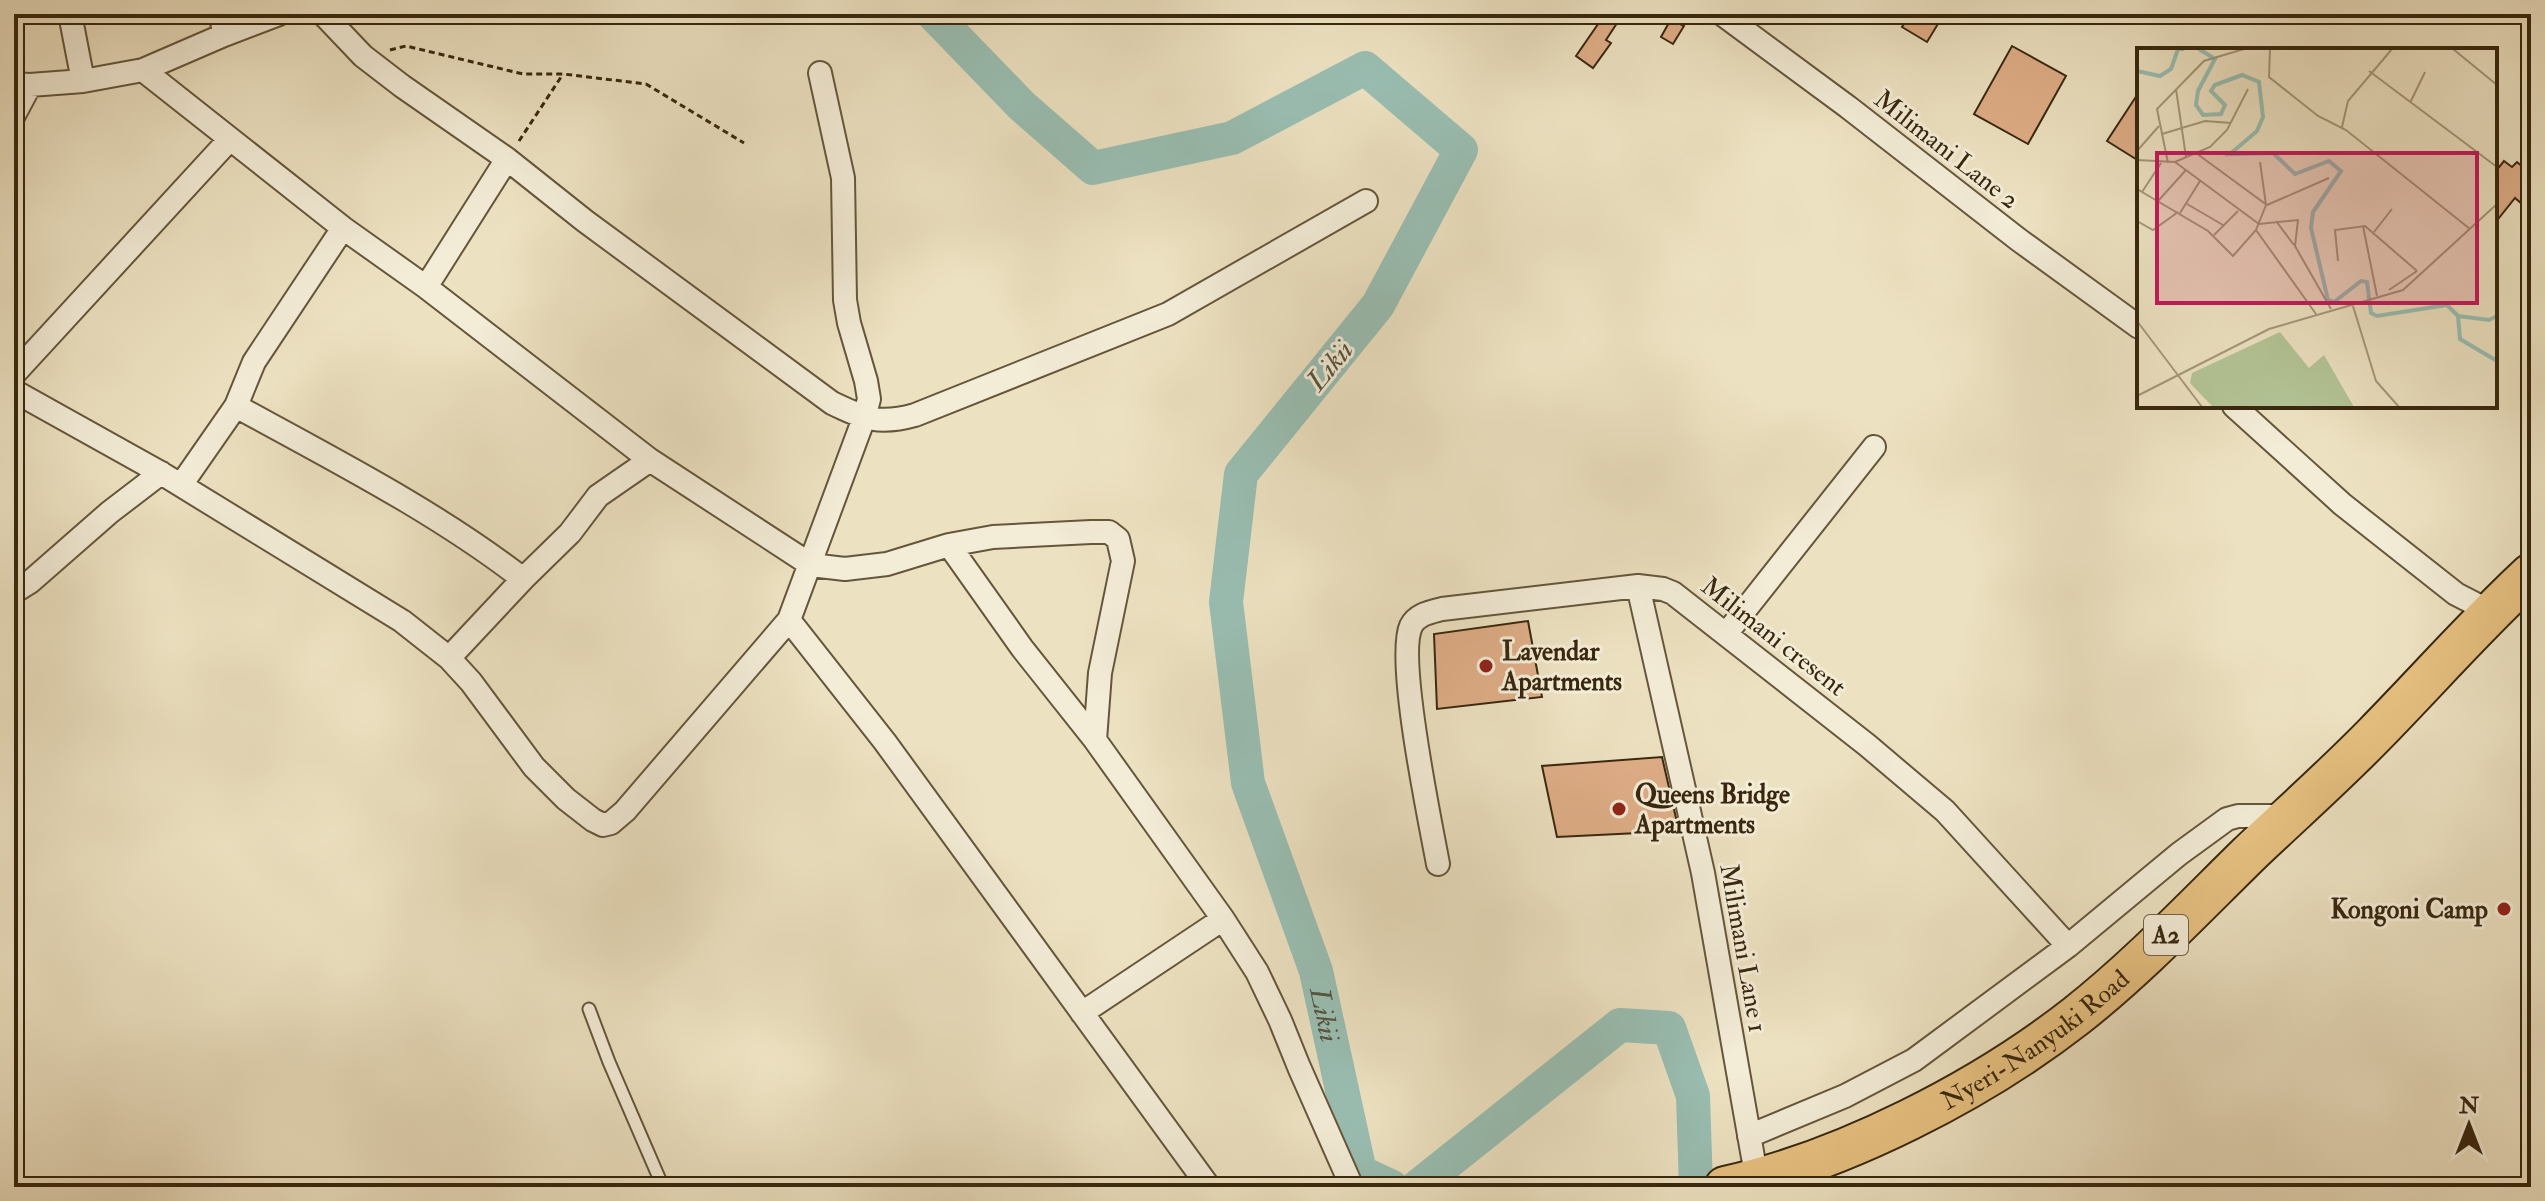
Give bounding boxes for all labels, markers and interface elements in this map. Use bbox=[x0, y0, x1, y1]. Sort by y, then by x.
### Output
inset map bbox=[2137, 48, 2497, 408]
street label: Milimani Lane 2 bbox=[1868, 83, 2025, 216]
water label: Likii bbox=[1299, 333, 1361, 399]
street label: Milimani cresent bbox=[1695, 570, 1852, 703]
place label: Lavendar Apartments bbox=[1501, 636, 1622, 699]
marker: Lavendar Apartments bbox=[1477, 657, 1495, 675]
place label: Queens Bridge Apartments bbox=[1634, 779, 1790, 842]
marker: Queens Bridge Apartments bbox=[1610, 800, 1628, 818]
street label: Milimani Lane 1 bbox=[1712, 861, 1774, 1035]
place label: Kongoni Camp bbox=[2330, 894, 2488, 927]
marker: Kongoni Camp bbox=[2495, 900, 2513, 918]
road number: A2 bbox=[2144, 915, 2188, 955]
street label: Nyeri-Nanyuki Road bbox=[1936, 963, 2137, 1117]
water label: Likii bbox=[1301, 983, 1347, 1046]
north arrow bbox=[2429, 1085, 2509, 1165]
text: N bbox=[2458, 1092, 2479, 1120]

